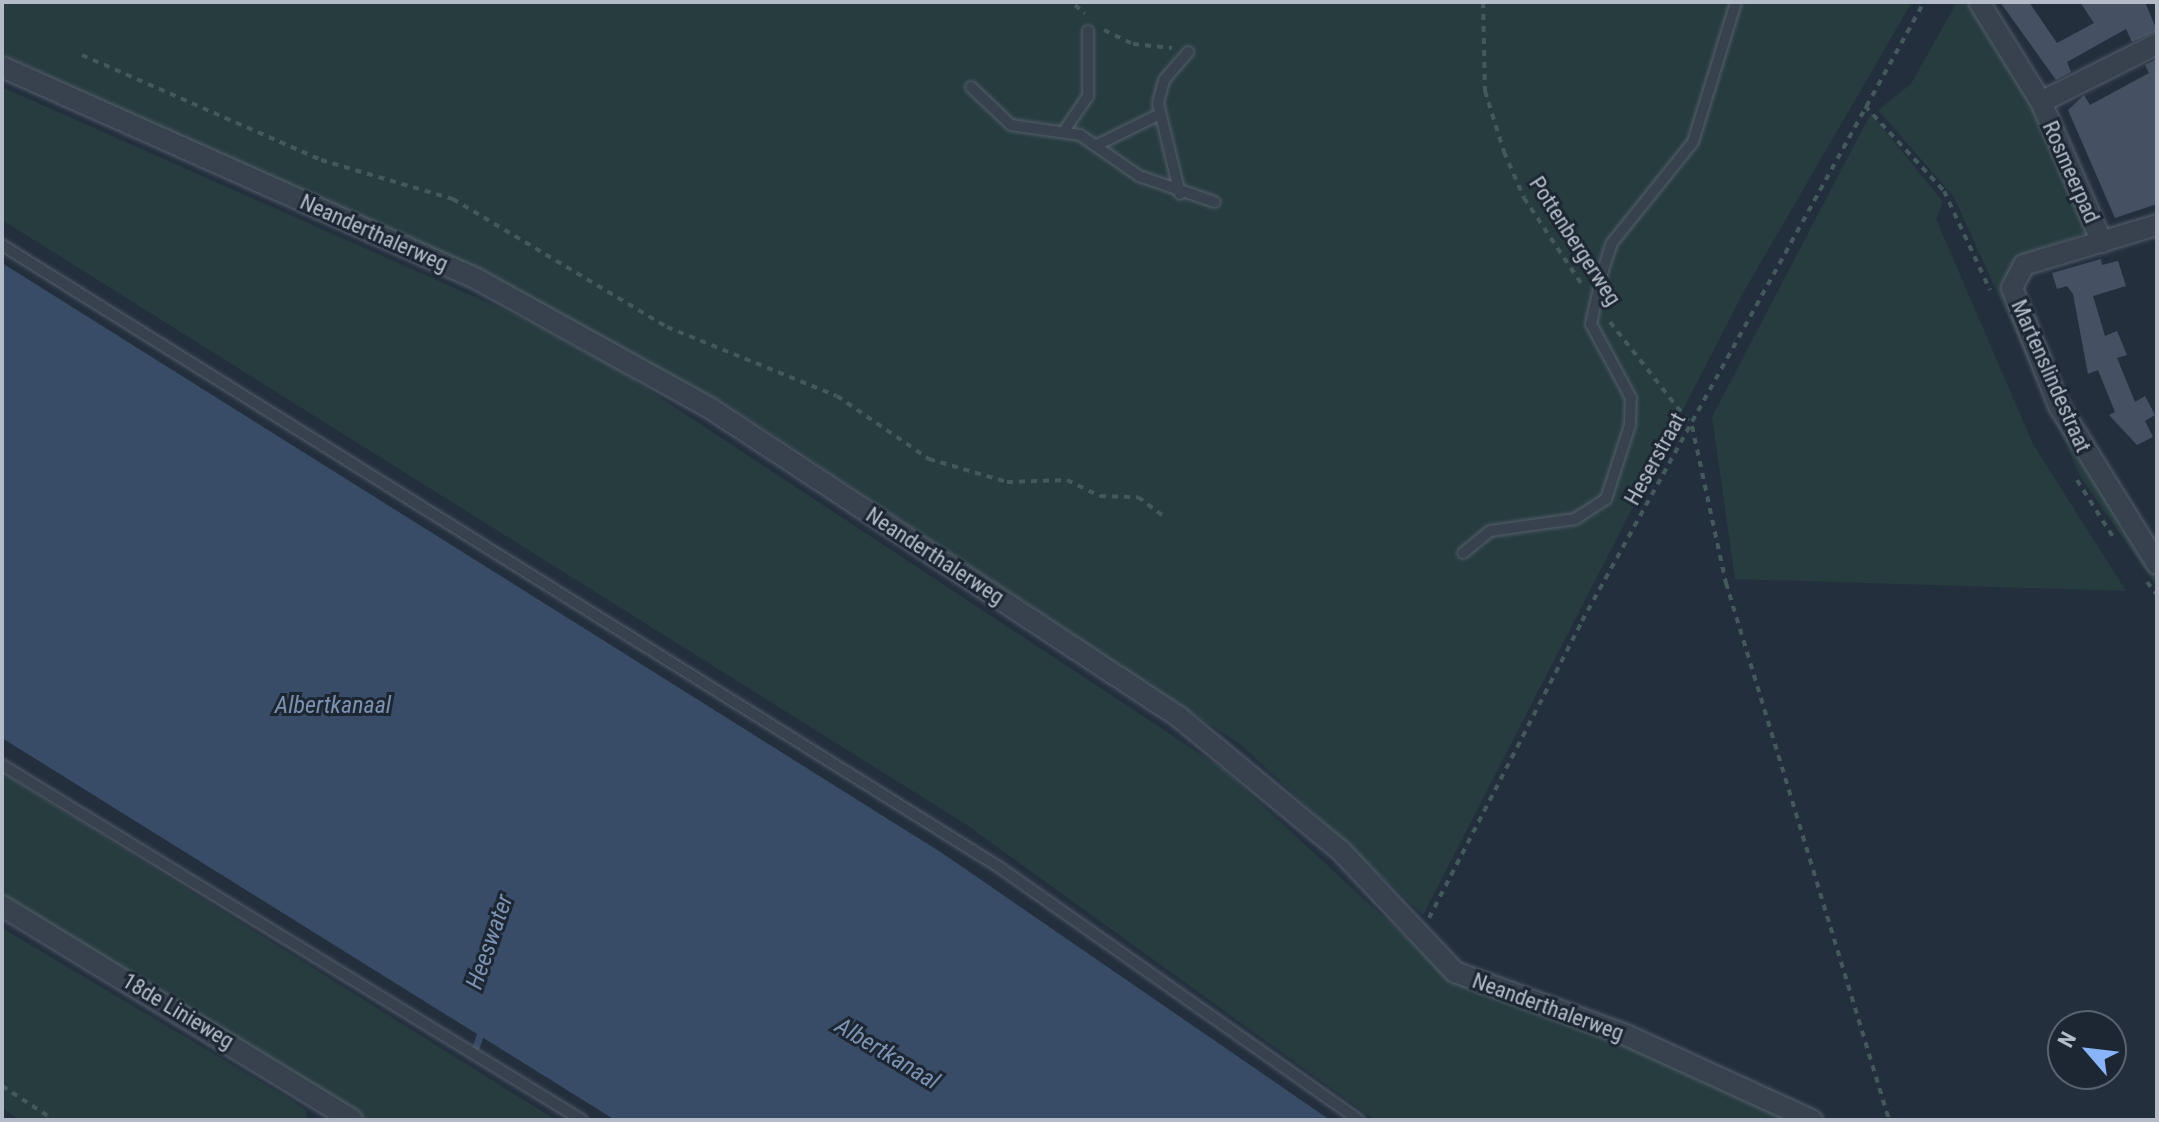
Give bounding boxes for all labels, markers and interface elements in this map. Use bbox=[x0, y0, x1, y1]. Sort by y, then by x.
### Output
street label: Rosmeerpad bbox=[2037, 117, 2105, 227]
street label: Pottenbergerweg bbox=[1524, 172, 1626, 310]
street label: Neanderthalerweg bbox=[296, 189, 452, 277]
street label: Martenslindestraat bbox=[2006, 296, 2096, 456]
street label: Heserstraat bbox=[1619, 408, 1691, 510]
street label: Neanderthalerweg bbox=[861, 502, 1009, 610]
water label: Albertkanaal bbox=[275, 692, 391, 720]
water label: Heeswater bbox=[460, 891, 520, 993]
street label: 18de Linieweg bbox=[118, 967, 238, 1055]
street label: Neanderthalerweg bbox=[1469, 967, 1627, 1047]
north arrow bbox=[2047, 1010, 2127, 1090]
water label: Albertkanaal bbox=[830, 1012, 944, 1096]
text: N bbox=[2053, 1028, 2081, 1051]

